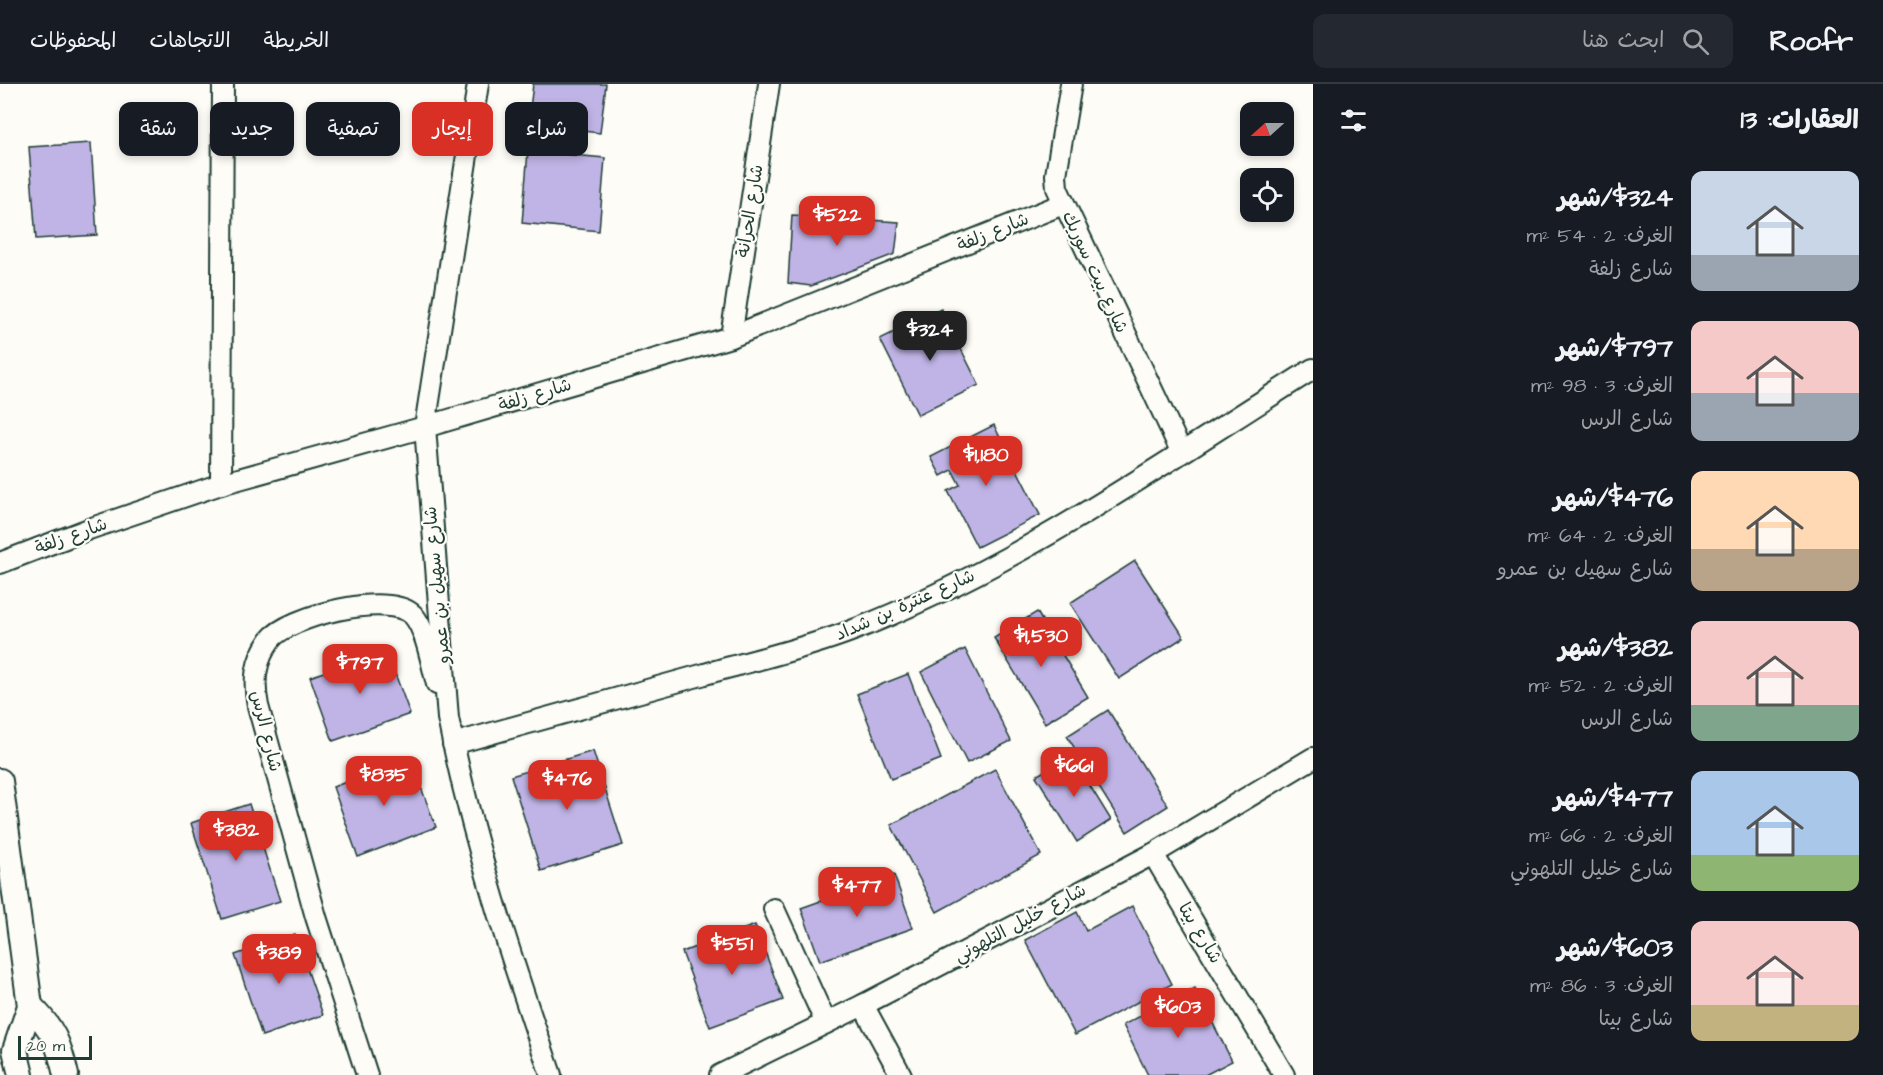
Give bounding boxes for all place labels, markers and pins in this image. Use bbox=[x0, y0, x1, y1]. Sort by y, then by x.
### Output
pin: $522 bbox=[801, 196, 873, 247]
pin: $324 bbox=[894, 311, 966, 362]
pin: $1,180 bbox=[937, 436, 1035, 487]
pin: $1,530 bbox=[992, 617, 1090, 668]
pin: $797 bbox=[324, 644, 396, 695]
pin: $661 bbox=[1038, 747, 1110, 798]
pin: $835 bbox=[348, 756, 420, 807]
pin: $476 bbox=[531, 760, 603, 811]
pin: $382 bbox=[200, 811, 272, 862]
pin: $477 bbox=[821, 867, 893, 918]
pin: $551 bbox=[696, 925, 768, 976]
pin: $389 bbox=[243, 934, 315, 985]
pin: $603 bbox=[1142, 988, 1214, 1039]

